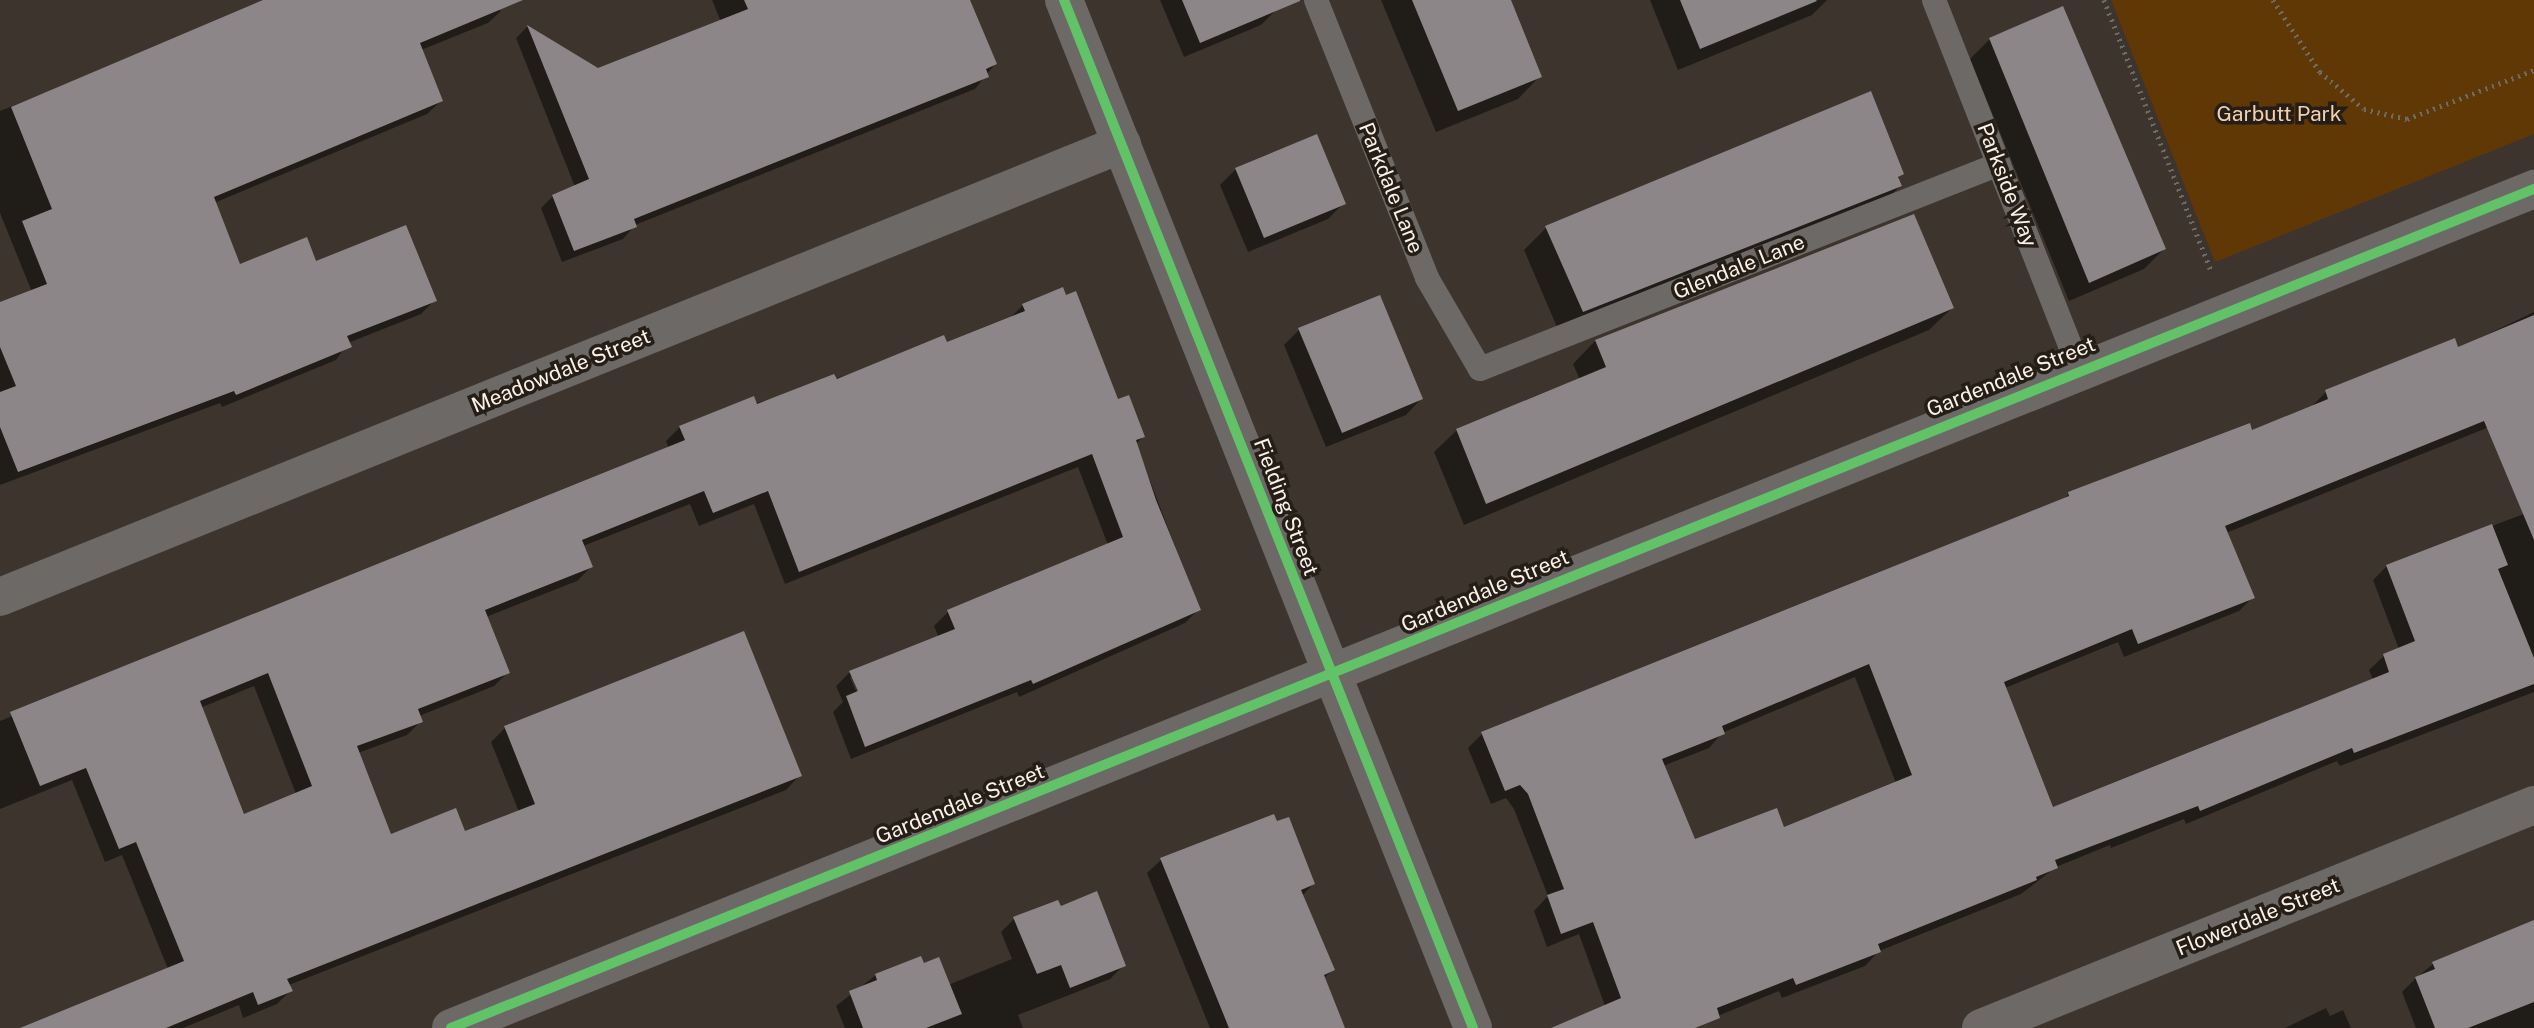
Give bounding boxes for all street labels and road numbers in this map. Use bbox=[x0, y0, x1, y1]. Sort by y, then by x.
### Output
street label: Parkdale Lane bbox=[1353, 119, 1429, 257]
street label: Parkside Way bbox=[1972, 119, 2042, 251]
street label: Glendale Lane bbox=[1670, 229, 1808, 305]
street label: Meadowdale Street bbox=[468, 324, 654, 418]
street label: Gardendale Street bbox=[1923, 332, 2099, 422]
street label: Fielding Street bbox=[1248, 435, 1324, 579]
street label: Gardendale Street bbox=[1397, 544, 1573, 638]
street label: Gardendale Street bbox=[872, 759, 1048, 849]
street label: Flowerdale Street bbox=[2172, 873, 2344, 961]

